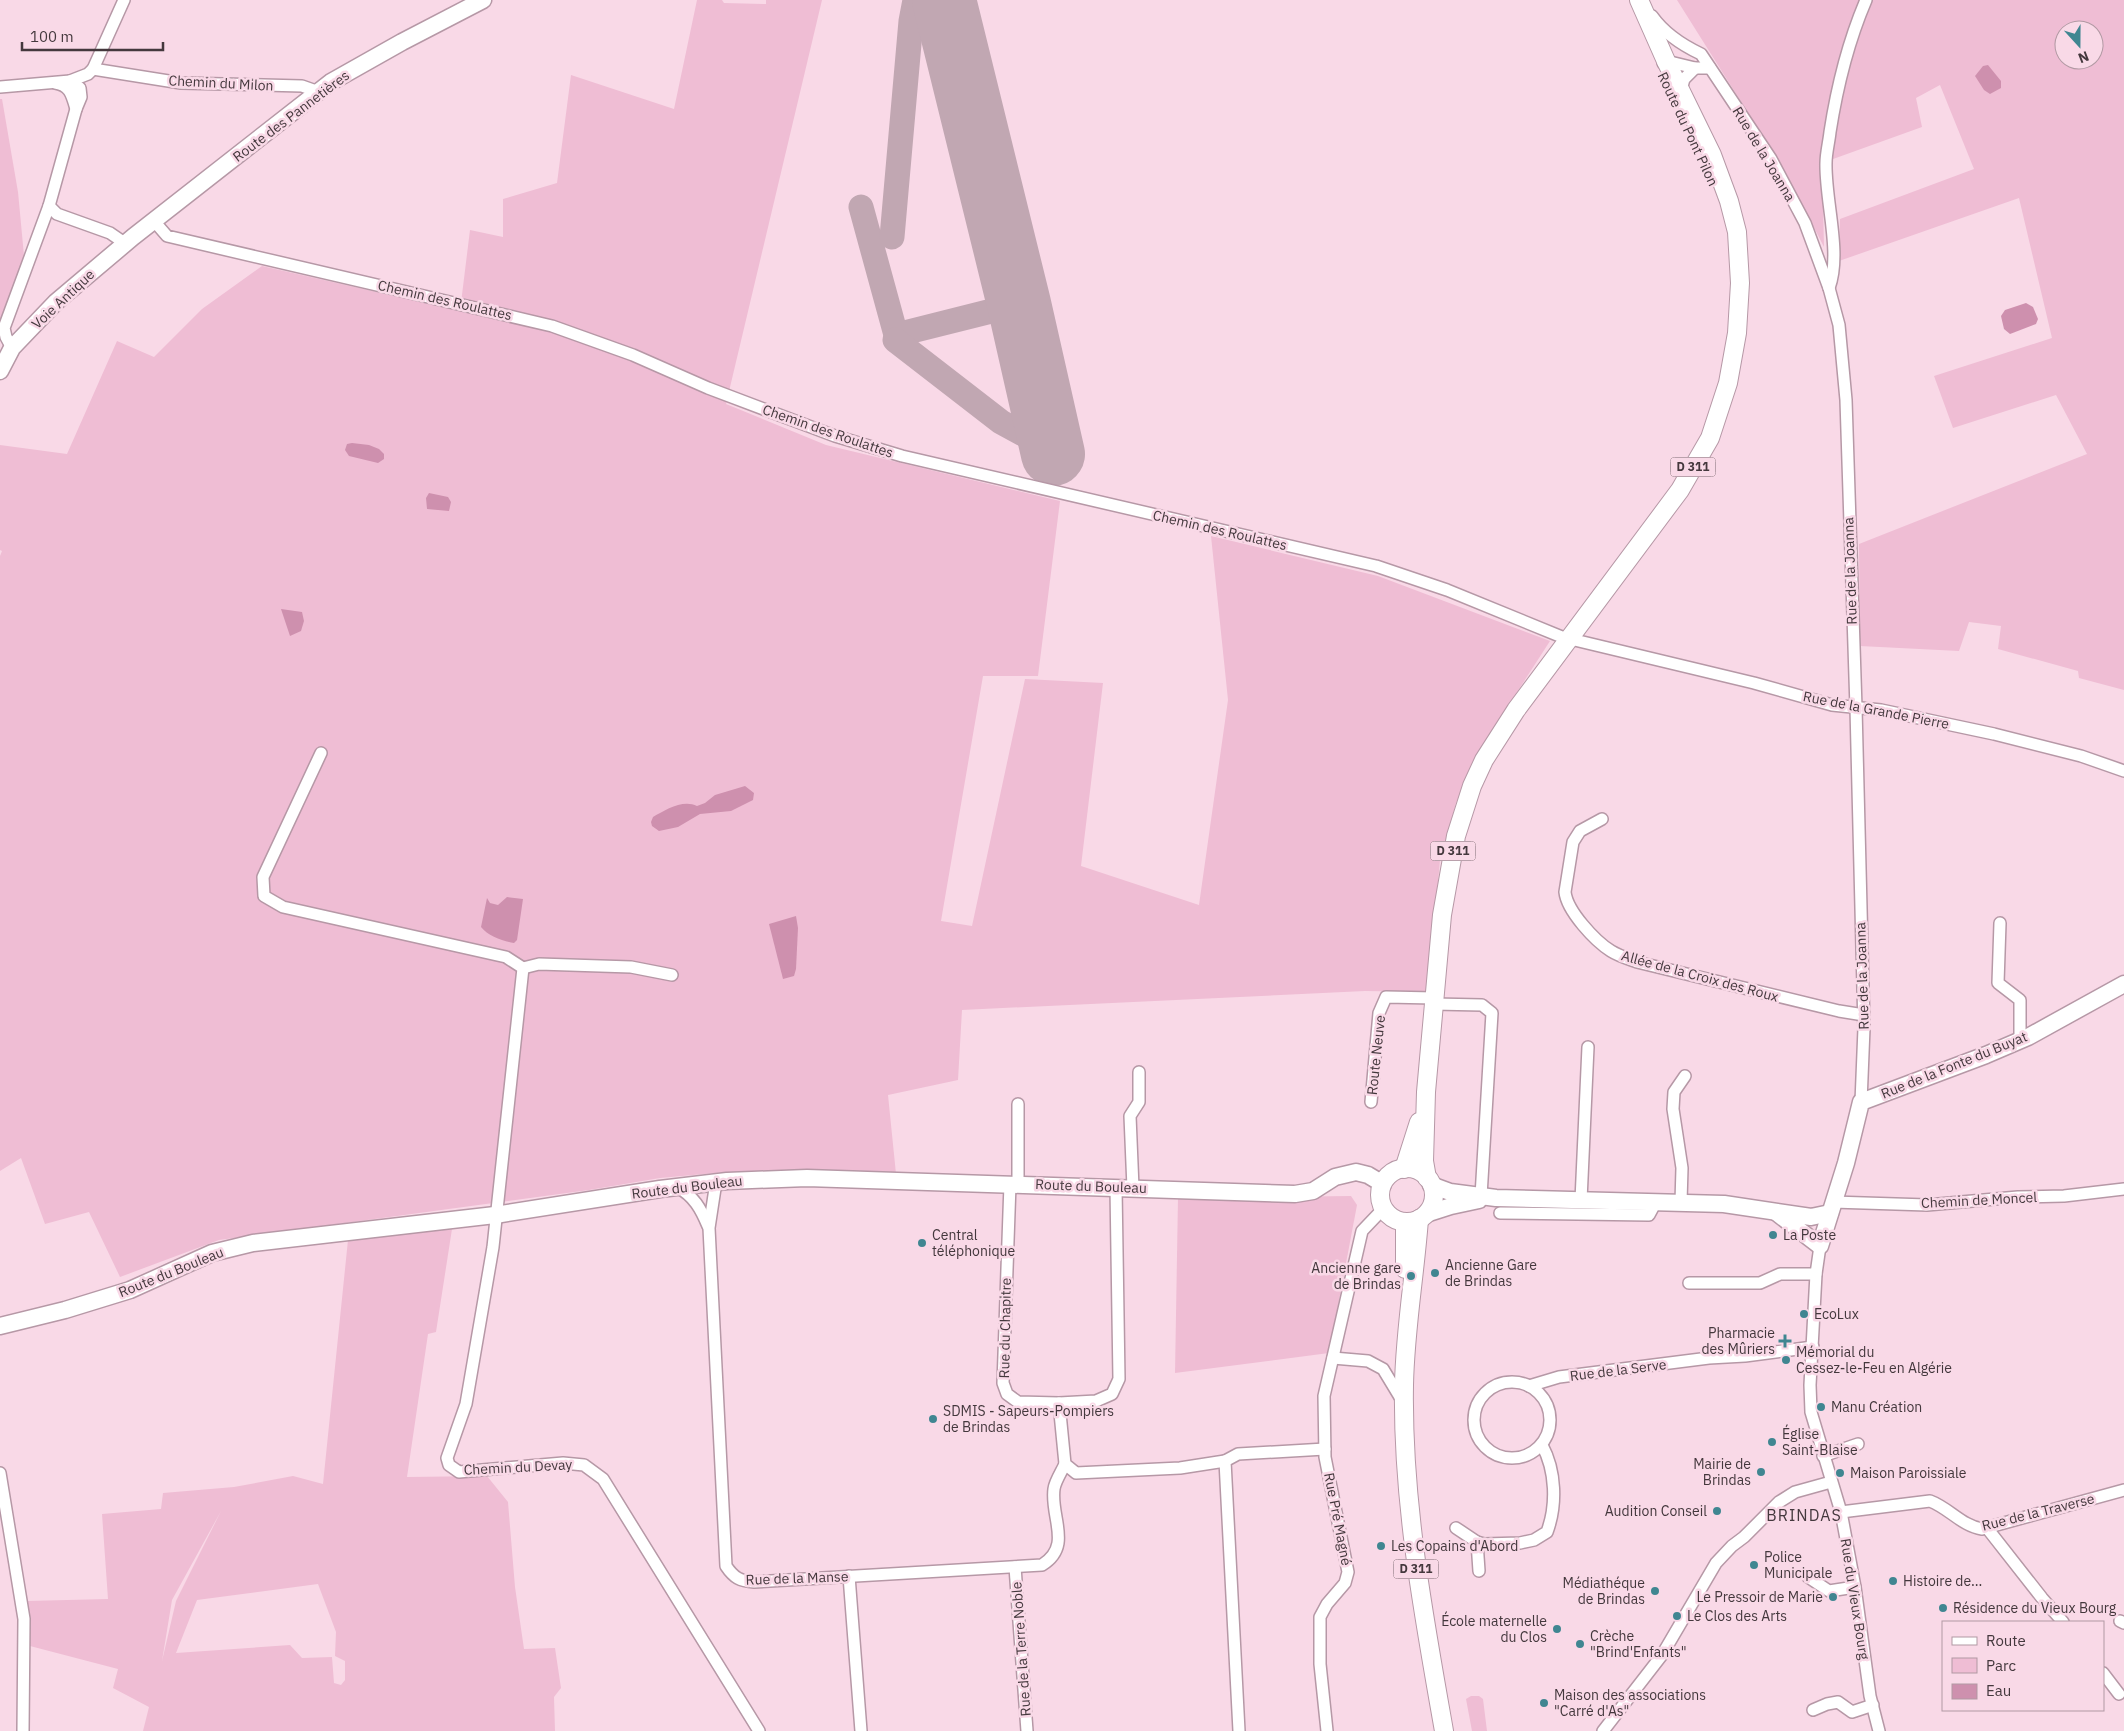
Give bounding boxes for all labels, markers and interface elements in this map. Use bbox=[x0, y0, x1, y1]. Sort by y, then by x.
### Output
scale bar bbox=[22, 20, 164, 52]
north arrow bbox=[2054, 20, 2104, 70]
text: 100 m bbox=[30, 27, 74, 46]
text: N bbox=[2076, 47, 2092, 67]
street label: Route des Pannetières bbox=[229, 66, 353, 166]
street label: Route du Pont Pilon bbox=[1654, 69, 1722, 189]
street label: Chemin du Milon bbox=[168, 71, 274, 95]
street label: Rue de la Joanna bbox=[1729, 103, 1800, 205]
street label: Voie Antique bbox=[28, 265, 98, 333]
street label: Chemin des Roulattes bbox=[376, 276, 514, 324]
street label: Chemin des Roulattes bbox=[760, 400, 896, 462]
road number: D 311 bbox=[1670, 458, 1716, 477]
street label: Chemin des Roulattes bbox=[1151, 506, 1289, 554]
street label: Rue de la Joanna bbox=[1839, 516, 1861, 625]
street label: Rue de la Grande Pierre bbox=[1801, 687, 1951, 733]
road number: D 311 bbox=[1430, 841, 1476, 860]
street label: Rue de la Joanna bbox=[1851, 921, 1873, 1030]
street label: Allée de la Croix des Roux bbox=[1619, 946, 1781, 1006]
street label: Route Neuve bbox=[1363, 1014, 1389, 1096]
street label: Rue de la Fonte du Buyat bbox=[1878, 1027, 2030, 1103]
street label: Route du Bouleau bbox=[631, 1171, 743, 1203]
street label: Route du Bouleau bbox=[1035, 1175, 1147, 1197]
street label: Chemin de Moncel bbox=[1921, 1188, 2038, 1212]
place label: Central téléphonique bbox=[932, 1226, 1015, 1260]
place label: La Poste bbox=[1783, 1226, 1836, 1244]
marker: La Poste bbox=[1767, 1229, 1779, 1241]
marker: Central téléphonique bbox=[916, 1237, 928, 1249]
street label: Route du Bouleau bbox=[116, 1243, 226, 1301]
place label: Ancienne Gare de Brindas bbox=[1445, 1256, 1537, 1290]
place label: Ancienne gare de Brindas bbox=[1311, 1259, 1401, 1293]
marker: Ancienne Gare de Brindas bbox=[1429, 1267, 1441, 1279]
marker: Ancienne gare de Brindas bbox=[1405, 1270, 1417, 1282]
street label: Rue du Chapitre bbox=[995, 1277, 1015, 1379]
place label: EcoLux bbox=[1814, 1305, 1859, 1323]
marker: EcoLux bbox=[1798, 1308, 1810, 1320]
place label: Pharmacie des Mûriers bbox=[1701, 1324, 1775, 1358]
marker: Pharmacie des Mûriers bbox=[1779, 1335, 1791, 1347]
place label: Mémorial du Cessez-le-Feu en Algérie bbox=[1796, 1343, 1952, 1377]
marker: Mémorial du Cessez-le-Feu en Algérie bbox=[1780, 1354, 1792, 1366]
street label: Rue de la Serve bbox=[1569, 1355, 1668, 1385]
place label: Manu Création bbox=[1831, 1398, 1922, 1416]
marker: Manu Création bbox=[1815, 1401, 1827, 1413]
place label: SDMIS - Sapeurs-Pompiers de Brindas bbox=[943, 1402, 1114, 1436]
marker: SDMIS - Sapeurs-Pompiers de Brindas bbox=[927, 1413, 939, 1425]
place label: Église Saint-Blaise bbox=[1782, 1424, 1858, 1459]
marker: Église Saint-Blaise bbox=[1766, 1436, 1778, 1448]
street label: Chemin du Devay bbox=[463, 1455, 573, 1479]
place label: Mairie de Brindas bbox=[1693, 1455, 1751, 1489]
place label: Maison Paroissiale bbox=[1850, 1464, 1967, 1482]
marker: Mairie de Brindas bbox=[1755, 1466, 1767, 1478]
marker: Maison Paroissiale bbox=[1834, 1467, 1846, 1479]
street label: Rue Pré Magné bbox=[1320, 1471, 1356, 1567]
street label: Rue de la Traverse bbox=[1980, 1489, 2097, 1535]
place label: Audition Conseil bbox=[1605, 1502, 1707, 1520]
marker: Audition Conseil bbox=[1711, 1505, 1723, 1517]
district label: BRINDAS bbox=[1766, 1505, 1842, 1525]
place label: Les Copains d'Abord bbox=[1391, 1537, 1518, 1555]
street label: Rue du Vieux Bourg bbox=[1837, 1537, 1874, 1661]
marker: Les Copains d'Abord bbox=[1375, 1540, 1387, 1552]
place label: Police Municipale bbox=[1764, 1548, 1833, 1582]
marker: Police Municipale bbox=[1748, 1559, 1760, 1571]
road number: D 311 bbox=[1394, 1560, 1438, 1578]
street label: Rue de la Manse bbox=[745, 1567, 849, 1589]
place label: Histoire de... bbox=[1903, 1572, 1982, 1590]
place label: Médiathéque de Brindas bbox=[1563, 1574, 1645, 1608]
marker: Histoire de... bbox=[1887, 1575, 1899, 1587]
street label: Rue de la Terre Noble bbox=[1007, 1581, 1035, 1717]
marker: Médiathéque de Brindas bbox=[1649, 1585, 1661, 1597]
place label: Le Pressoir de Marie bbox=[1696, 1588, 1823, 1606]
marker: Le Pressoir de Marie bbox=[1827, 1591, 1839, 1603]
place label: Résidence du Vieux Bourg bbox=[1953, 1599, 2117, 1617]
marker: Résidence du Vieux Bourg bbox=[1937, 1602, 1949, 1614]
place label: Le Clos des Arts bbox=[1687, 1607, 1787, 1625]
marker: Le Clos des Arts bbox=[1671, 1610, 1683, 1622]
place label: École maternelle du Clos bbox=[1441, 1611, 1547, 1646]
legend bbox=[1942, 1621, 2104, 1711]
marker: École maternelle du Clos bbox=[1551, 1623, 1563, 1635]
place label: Crèche "Brind'Enfants" bbox=[1590, 1627, 1687, 1661]
text: Route bbox=[1986, 1631, 2026, 1650]
marker: Crèche "Brind'Enfants" bbox=[1574, 1638, 1586, 1650]
text: Parc bbox=[1986, 1656, 2016, 1675]
text: Eau bbox=[1986, 1681, 2011, 1700]
place label: Maison des associations "Carré d'As" bbox=[1554, 1686, 1706, 1720]
marker: Maison des associations "Carré d'As" bbox=[1538, 1697, 1550, 1709]

